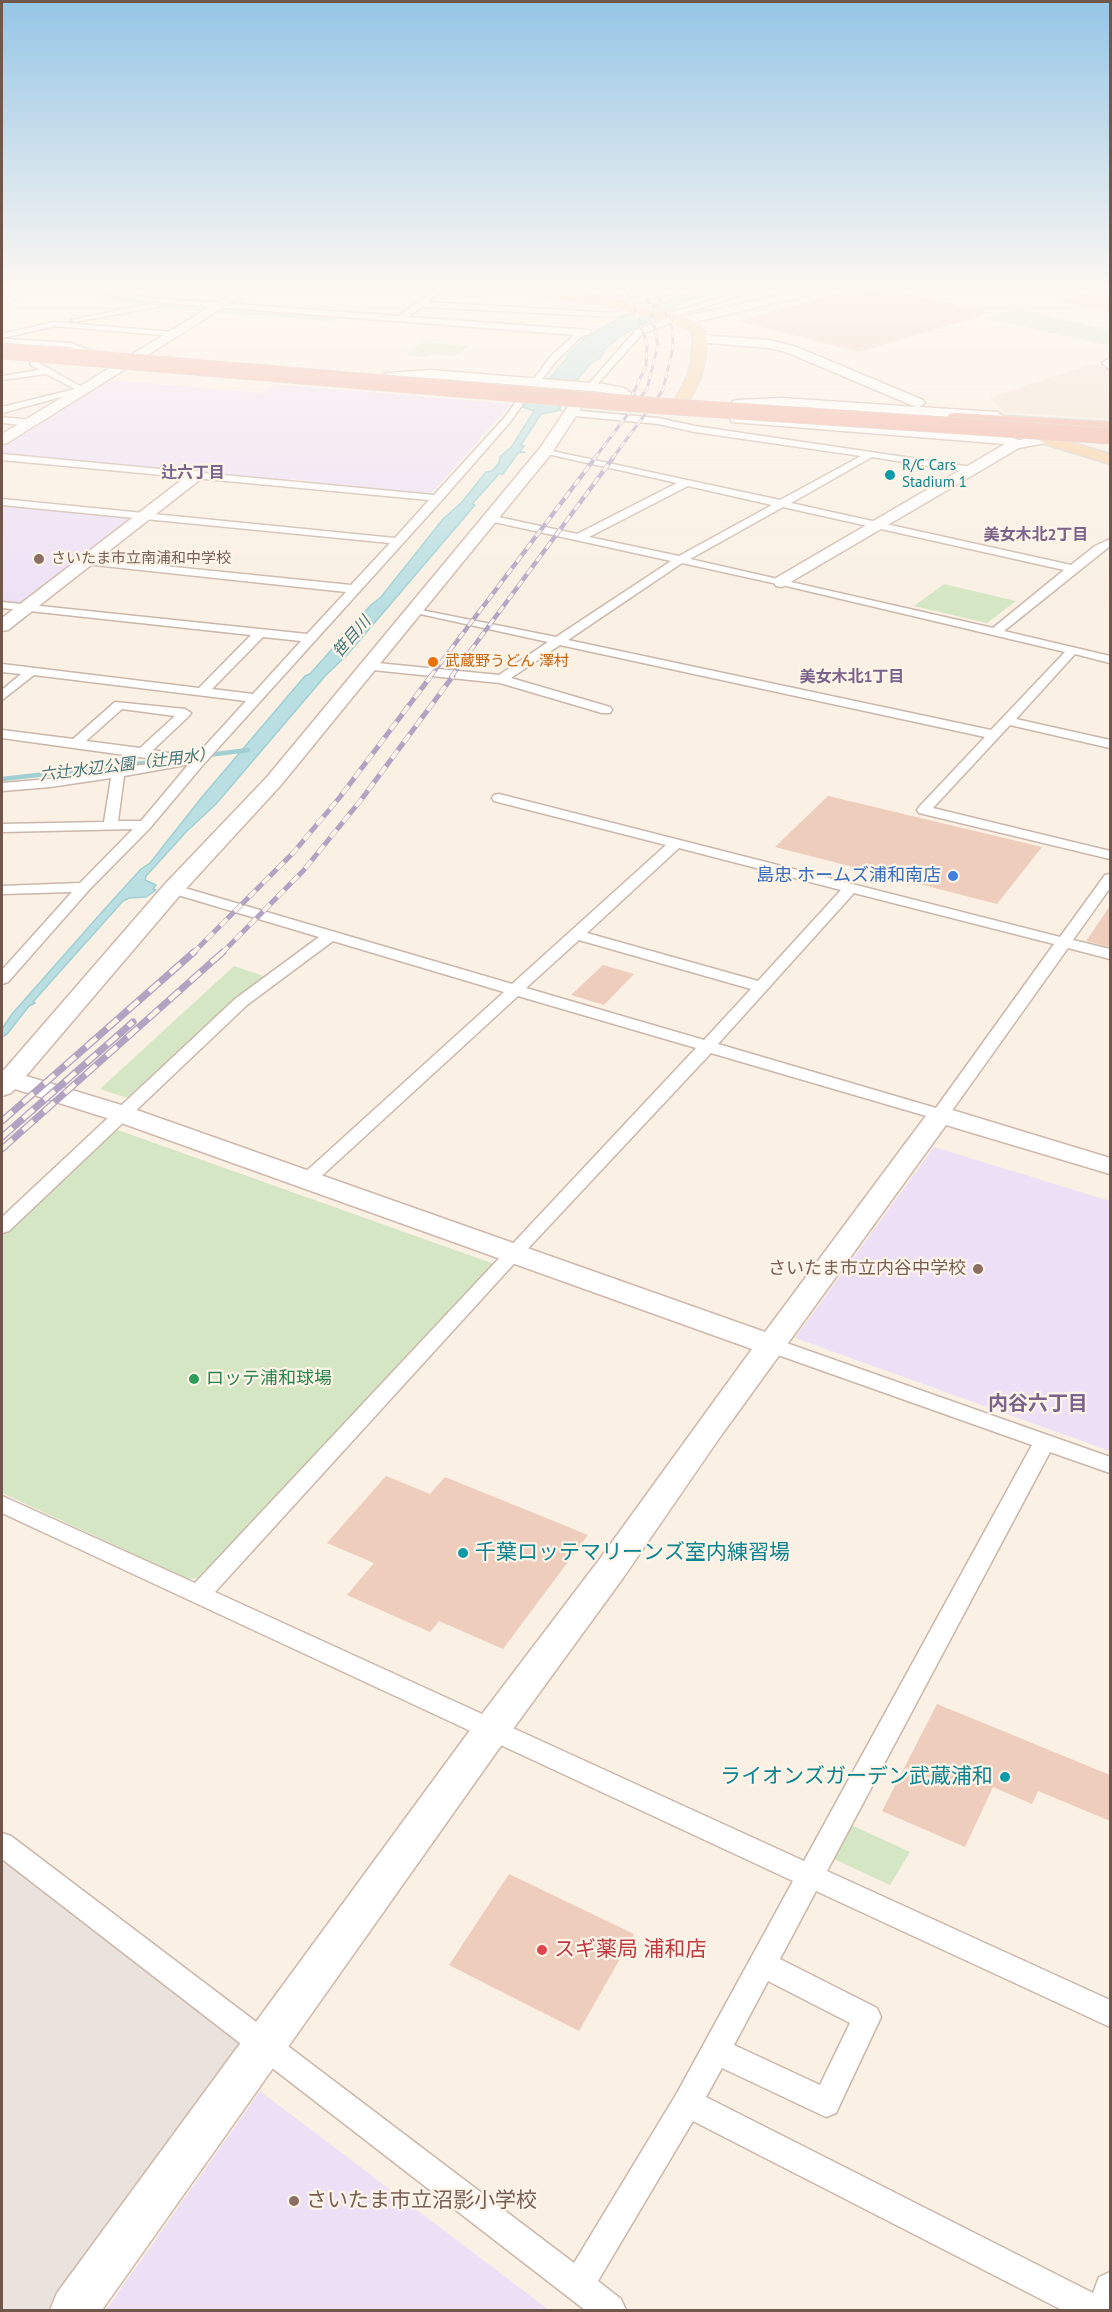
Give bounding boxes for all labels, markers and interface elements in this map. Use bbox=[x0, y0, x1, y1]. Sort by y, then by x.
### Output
place label: R/C Cars Stadium 1 bbox=[902, 457, 967, 492]
district label: 辻六丁目 bbox=[161, 463, 225, 483]
marker: R/C Cars Stadium 1 bbox=[883, 468, 897, 482]
district label: 美女木北2丁目 bbox=[983, 525, 1089, 545]
place label: さいたま市立南浦和中学校 bbox=[51, 550, 231, 568]
marker: さいたま市立南浦和中学校 bbox=[32, 552, 46, 566]
water label: 笹目川 bbox=[329, 613, 375, 661]
place label: 武蔵野うどん 澤村 bbox=[445, 653, 569, 671]
marker: 武蔵野うどん 澤村 bbox=[426, 655, 440, 669]
district label: 美女木北1丁目 bbox=[799, 667, 905, 687]
water label: 六辻水辺公園（辻用水） bbox=[38, 745, 216, 785]
place label: 島忠 ホームズ浦和南店 bbox=[756, 865, 941, 887]
marker: 島忠 ホームズ浦和南店 bbox=[946, 869, 960, 883]
place label: さいたま市立内谷中学校 bbox=[768, 1258, 966, 1280]
marker: さいたま市立内谷中学校 bbox=[971, 1262, 985, 1276]
place label: ロッテ浦和球場 bbox=[206, 1368, 332, 1390]
marker: ロッテ浦和球場 bbox=[187, 1372, 201, 1386]
district label: 内谷六丁目 bbox=[988, 1392, 1088, 1416]
place label: 千葉ロッテマリーンズ室内練習場 bbox=[475, 1540, 790, 1566]
marker: 千葉ロッテマリーンズ室内練習場 bbox=[456, 1546, 470, 1560]
place label: ライオンズガーデン武蔵浦和 bbox=[720, 1764, 993, 1790]
marker: ライオンズガーデン武蔵浦和 bbox=[998, 1770, 1012, 1784]
place label: スギ薬局 浦和店 bbox=[554, 1937, 707, 1963]
marker: スギ薬局 浦和店 bbox=[535, 1943, 549, 1957]
place label: さいたま市立沼影小学校 bbox=[306, 2188, 537, 2214]
marker: さいたま市立沼影小学校 bbox=[287, 2194, 301, 2208]

